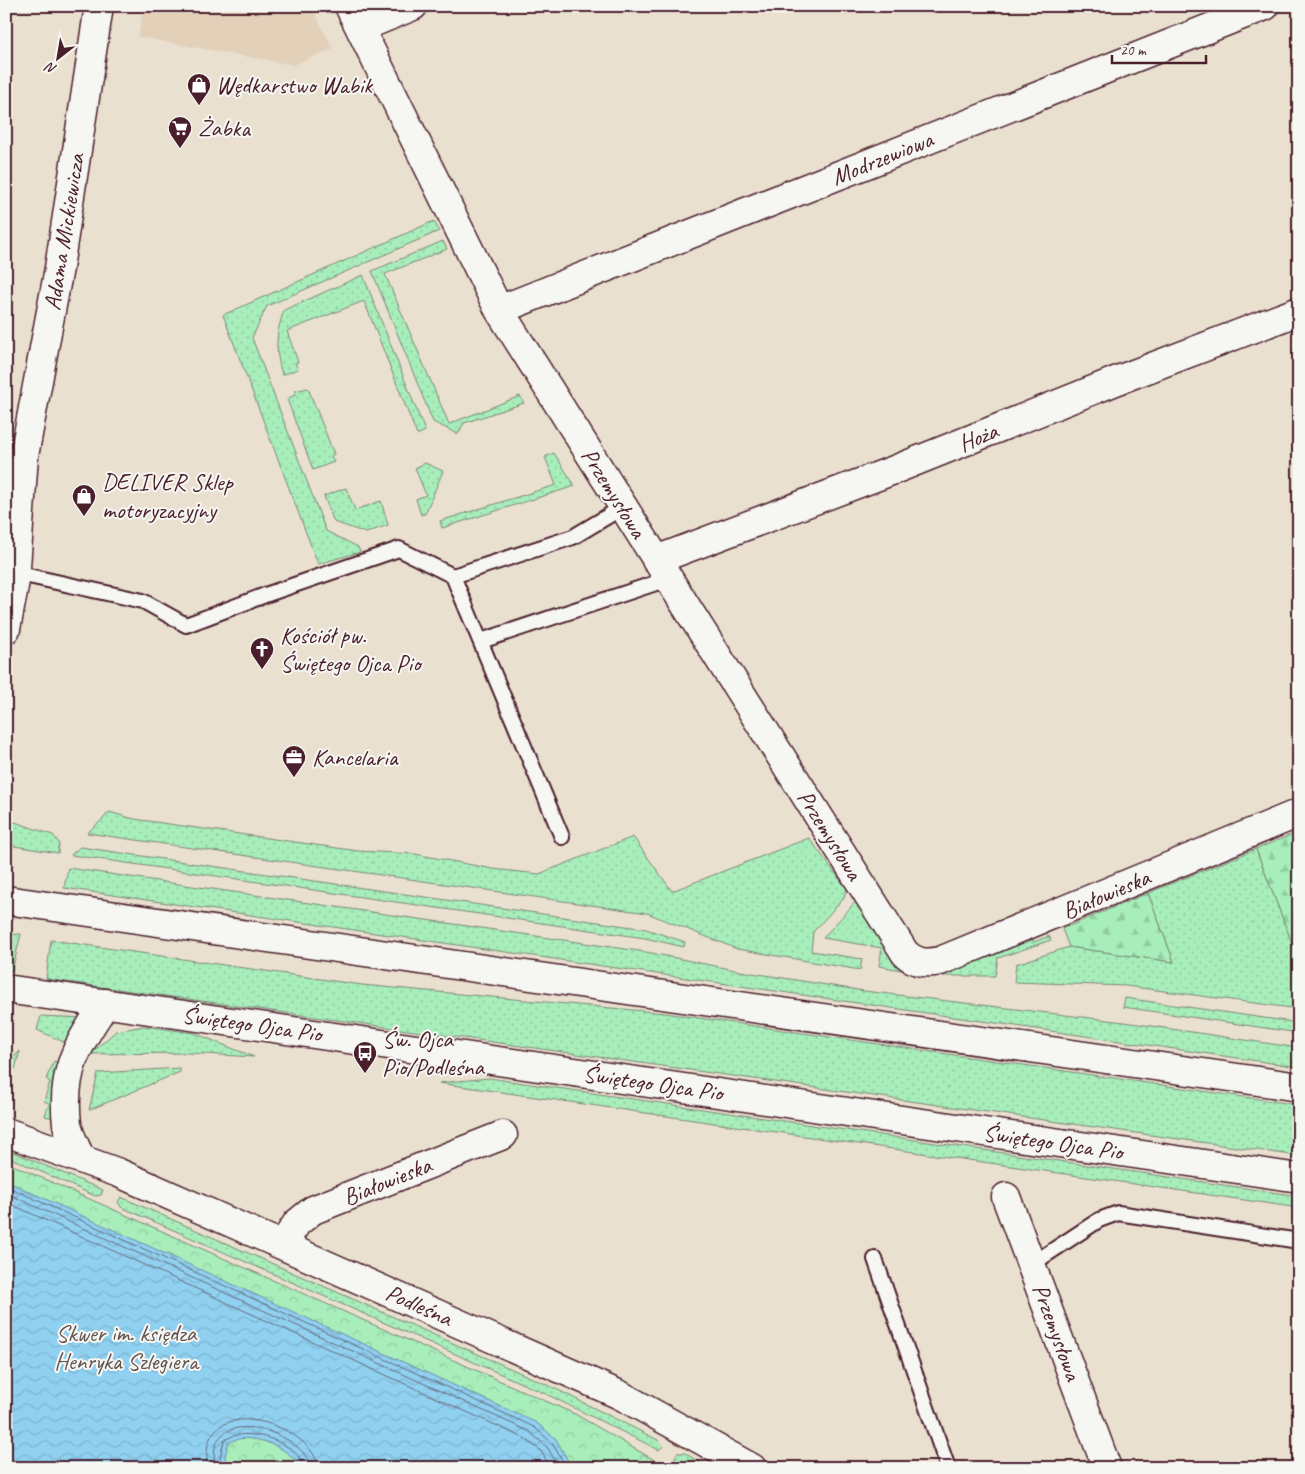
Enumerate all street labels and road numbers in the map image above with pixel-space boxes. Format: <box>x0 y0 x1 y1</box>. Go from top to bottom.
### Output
street label: Modrzewiowa <box>827 124 938 192</box>
street label: Adama Mickiewicza <box>37 150 91 312</box>
street label: Hoża <box>954 415 1004 458</box>
street label: Przemysłowa <box>575 442 654 545</box>
street label: Przemysłowa <box>791 784 870 887</box>
street label: Białowieska <box>1058 862 1156 926</box>
street label: Świętego Ojca Pio <box>180 999 326 1049</box>
street label: Świętego Ojca Pio <box>581 1058 727 1108</box>
street label: Świętego Ojca Pio <box>981 1117 1127 1167</box>
street label: Białowieska <box>338 1149 437 1212</box>
street label: Podleśna <box>381 1277 458 1333</box>
street label: Przemysłowa <box>1026 1280 1089 1386</box>

